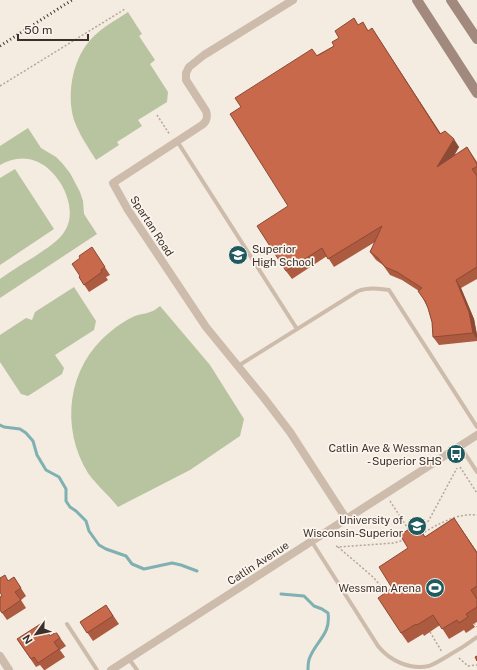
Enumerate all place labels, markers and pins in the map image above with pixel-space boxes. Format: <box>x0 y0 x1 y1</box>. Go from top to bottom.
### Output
place label: Superior High School <box>252 243 314 268</box>
school or university icon: Superior High School <box>227 244 249 266</box>
place label: Catlin Ave & Wessman - Superior SHS <box>328 442 442 467</box>
bus stop icon: Catlin Ave & Wessman - Superior SHS <box>445 443 467 465</box>
place label: University of Wisconsin-Superior <box>303 514 404 539</box>
school or university icon: University of Wisconsin-Superior <box>406 515 428 537</box>
sports icon: Wessman Arena <box>424 577 446 599</box>
place label: Wessman Arena <box>338 582 421 594</box>

